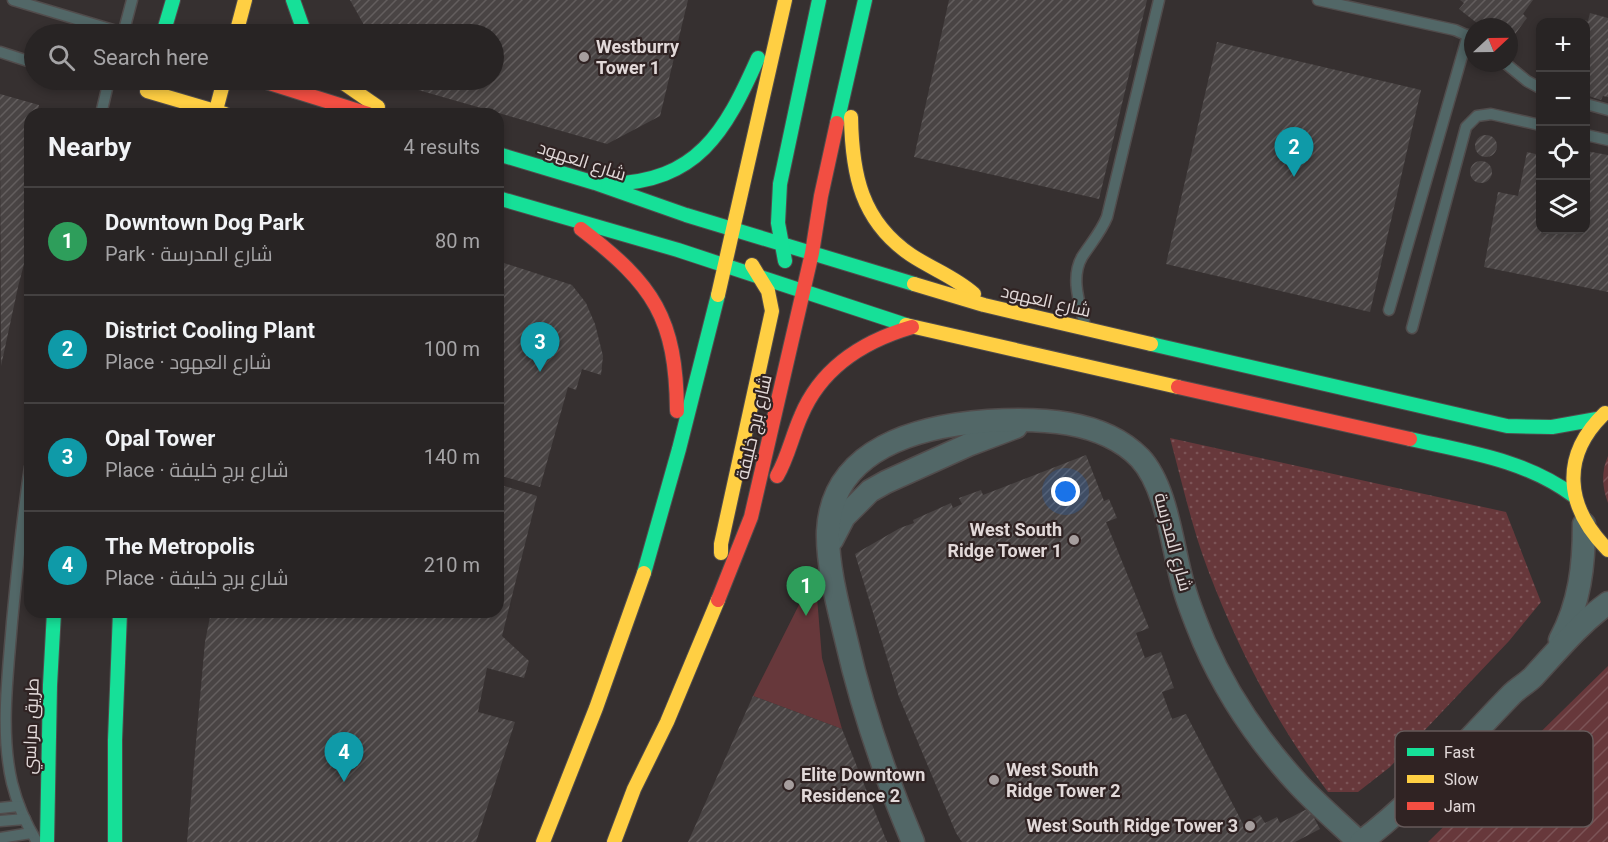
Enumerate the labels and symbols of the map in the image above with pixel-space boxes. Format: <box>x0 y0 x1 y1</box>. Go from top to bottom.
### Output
north arrow <box>1464 18 1518 72</box>
place label: Westburry Tower 1 <box>596 36 680 78</box>
marker: Westburry Tower 1 <box>577 50 591 64</box>
pin: 2 <box>1274 128 1314 177</box>
street label: شارع العهود <box>535 136 629 187</box>
street label: شارع العهود <box>999 280 1093 323</box>
pin: 3 <box>520 322 560 372</box>
street label: شارع برج خليفة <box>731 372 778 482</box>
your location <box>1051 477 1080 506</box>
street label: شارع المدرسة <box>1148 490 1197 594</box>
place label: West South Ridge Tower 1 <box>947 519 1062 561</box>
marker: West South Ridge Tower 1 <box>1067 533 1081 547</box>
pin: 1 <box>786 566 826 616</box>
street label: طريق مراسي <box>18 677 46 775</box>
legend <box>1395 731 1593 827</box>
pin: 4 <box>324 732 364 782</box>
text: Fast <box>1444 743 1475 762</box>
place label: West South Ridge Tower 2 <box>1006 759 1121 801</box>
place label: Elite Downtown Residence 2 <box>801 764 925 806</box>
text: Slow <box>1444 770 1479 789</box>
marker: West South Ridge Tower 2 <box>987 773 1001 787</box>
marker: Elite Downtown Residence 2 <box>782 778 796 792</box>
text: Jam <box>1444 797 1476 816</box>
place label: West South Ridge Tower 3 <box>1026 815 1238 836</box>
marker: West South Ridge Tower 3 <box>1243 819 1257 833</box>

